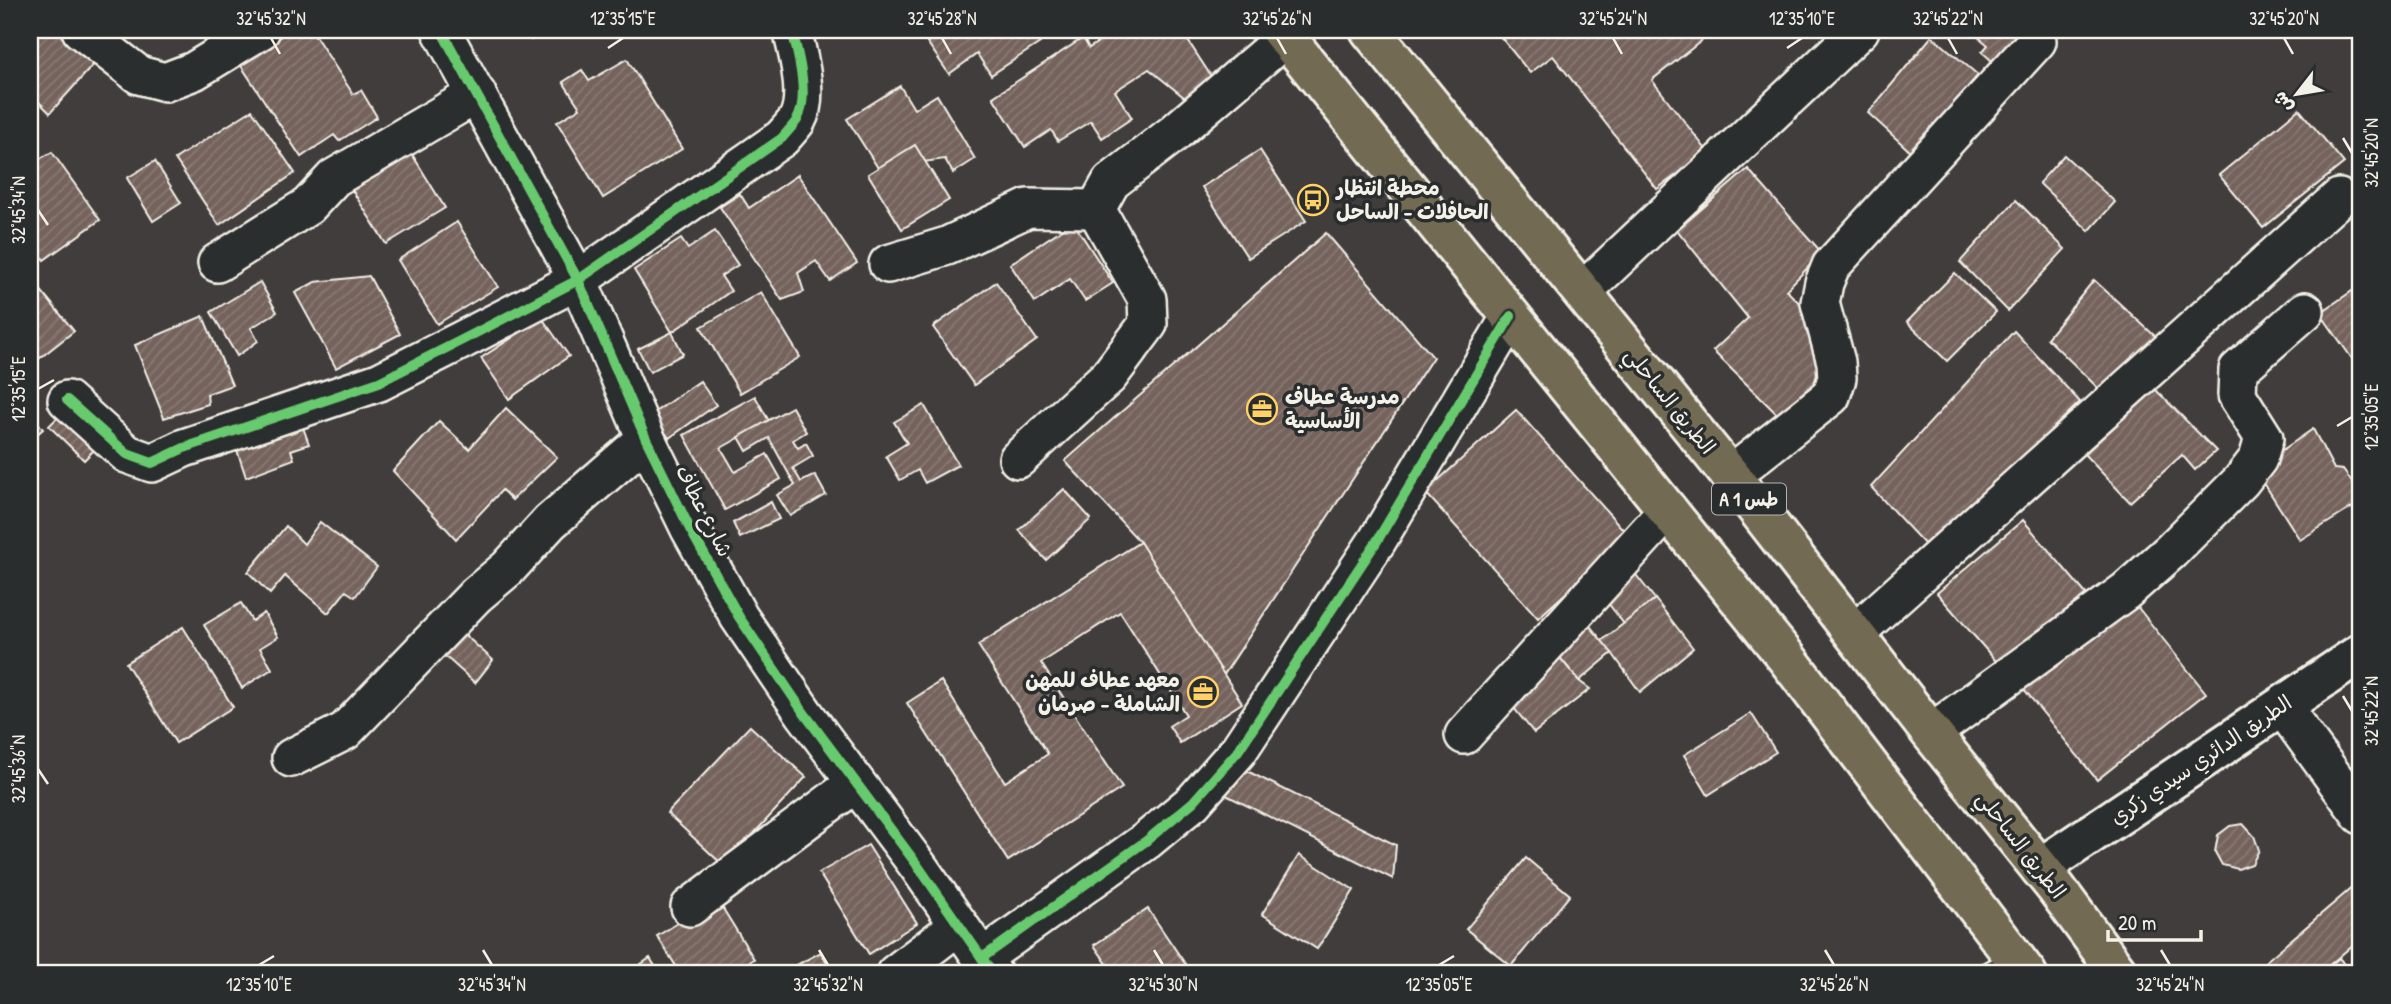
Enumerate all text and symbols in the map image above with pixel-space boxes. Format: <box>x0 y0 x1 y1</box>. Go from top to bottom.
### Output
text: 32°45'32"N <box>236 6 306 31</box>
text: 12°35'15"E <box>590 6 656 31</box>
text: 32°45'28"N <box>907 6 977 31</box>
text: 32°45'26"N <box>1243 6 1311 31</box>
text: 32°45'24"N <box>1579 6 1647 31</box>
text: 12°35'10"E <box>1769 6 1835 31</box>
text: 32°45'22"N <box>1913 6 1983 31</box>
text: 32°45'20"N <box>2249 6 2319 31</box>
north arrow <box>2262 60 2332 130</box>
text: ش <box>2266 87 2299 118</box>
text: 32°45'20"N <box>2359 118 2384 188</box>
place label: محطة انتظار الحافلات - الساحل <box>1335 173 1489 226</box>
text: 32°45'34"N <box>6 176 31 244</box>
bus stop icon: محطة انتظار الحافلات - الساحل <box>1296 183 1330 217</box>
street label: الطريق الساحلي <box>1614 341 1722 463</box>
text: 12°35'15"E <box>6 356 31 422</box>
place label: مدرسة عطاف الأساسية <box>1285 382 1400 435</box>
text: 12°35'05"E <box>2359 384 2384 450</box>
office icon: مدرسة عطاف الأساسية <box>1245 392 1279 426</box>
street label: شارع عطاف <box>668 460 740 562</box>
road number: A 1 طس <box>1712 484 1786 514</box>
place label: معهد عطاف للمهن الشاملة - صرمان <box>1025 665 1180 718</box>
office icon: معهد عطاف للمهن الشاملة - صرمان <box>1186 675 1220 709</box>
text: 32°45'22"N <box>2359 676 2384 746</box>
street label: الطريق الدائري سيدي زكري <box>2104 688 2298 832</box>
text: 32°45'36"N <box>6 735 31 803</box>
street label: الطريق الساحلي <box>1966 785 2073 908</box>
scale bar <box>2108 899 2200 943</box>
text: 20 m <box>2118 908 2156 937</box>
text: 12°35'10"E <box>226 972 292 997</box>
text: 32°45'34"N <box>458 972 526 997</box>
text: 32°45'32"N <box>793 972 863 997</box>
text: 32°45'30"N <box>1128 972 1198 997</box>
text: 12°35'05"E <box>1406 972 1472 997</box>
text: 32°45'26"N <box>1800 972 1868 997</box>
text: 32°45'24"N <box>2136 972 2204 997</box>

